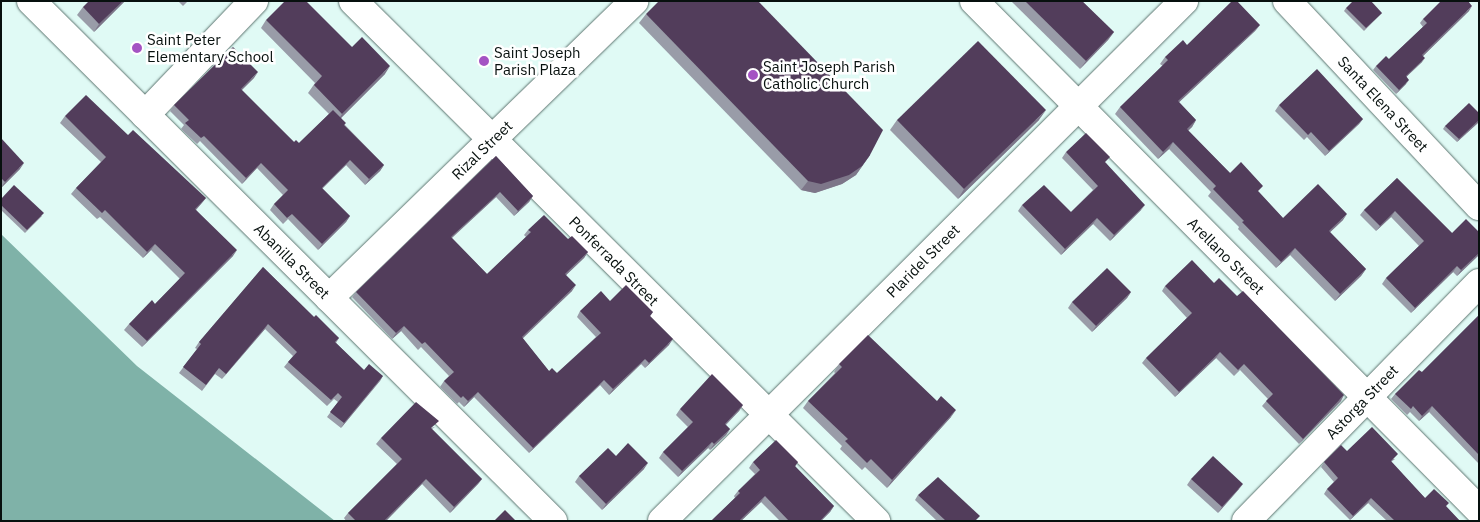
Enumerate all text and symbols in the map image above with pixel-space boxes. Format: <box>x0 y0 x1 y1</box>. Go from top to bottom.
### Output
place label: Saint Peter Elementary School <box>147 30 274 65</box>
marker: Saint Peter Elementary School <box>131 42 143 54</box>
place label: Saint Joseph Parish Plaza <box>494 43 581 78</box>
street label: Santa Elena Street <box>1334 52 1432 156</box>
marker: Saint Joseph Parish Plaza <box>478 55 490 67</box>
place label: Saint Joseph Parish Catholic Church <box>763 57 895 92</box>
marker: Saint Joseph Parish Catholic Church <box>747 69 759 81</box>
street label: Rizal Street <box>448 117 516 183</box>
street label: Ponferrada Street <box>566 213 662 309</box>
street label: Arellano Street <box>1184 214 1268 298</box>
street label: Abanilla Street <box>251 220 333 302</box>
street label: Plaridel Street <box>883 221 963 301</box>
street label: Astorga Street <box>1322 361 1402 443</box>

